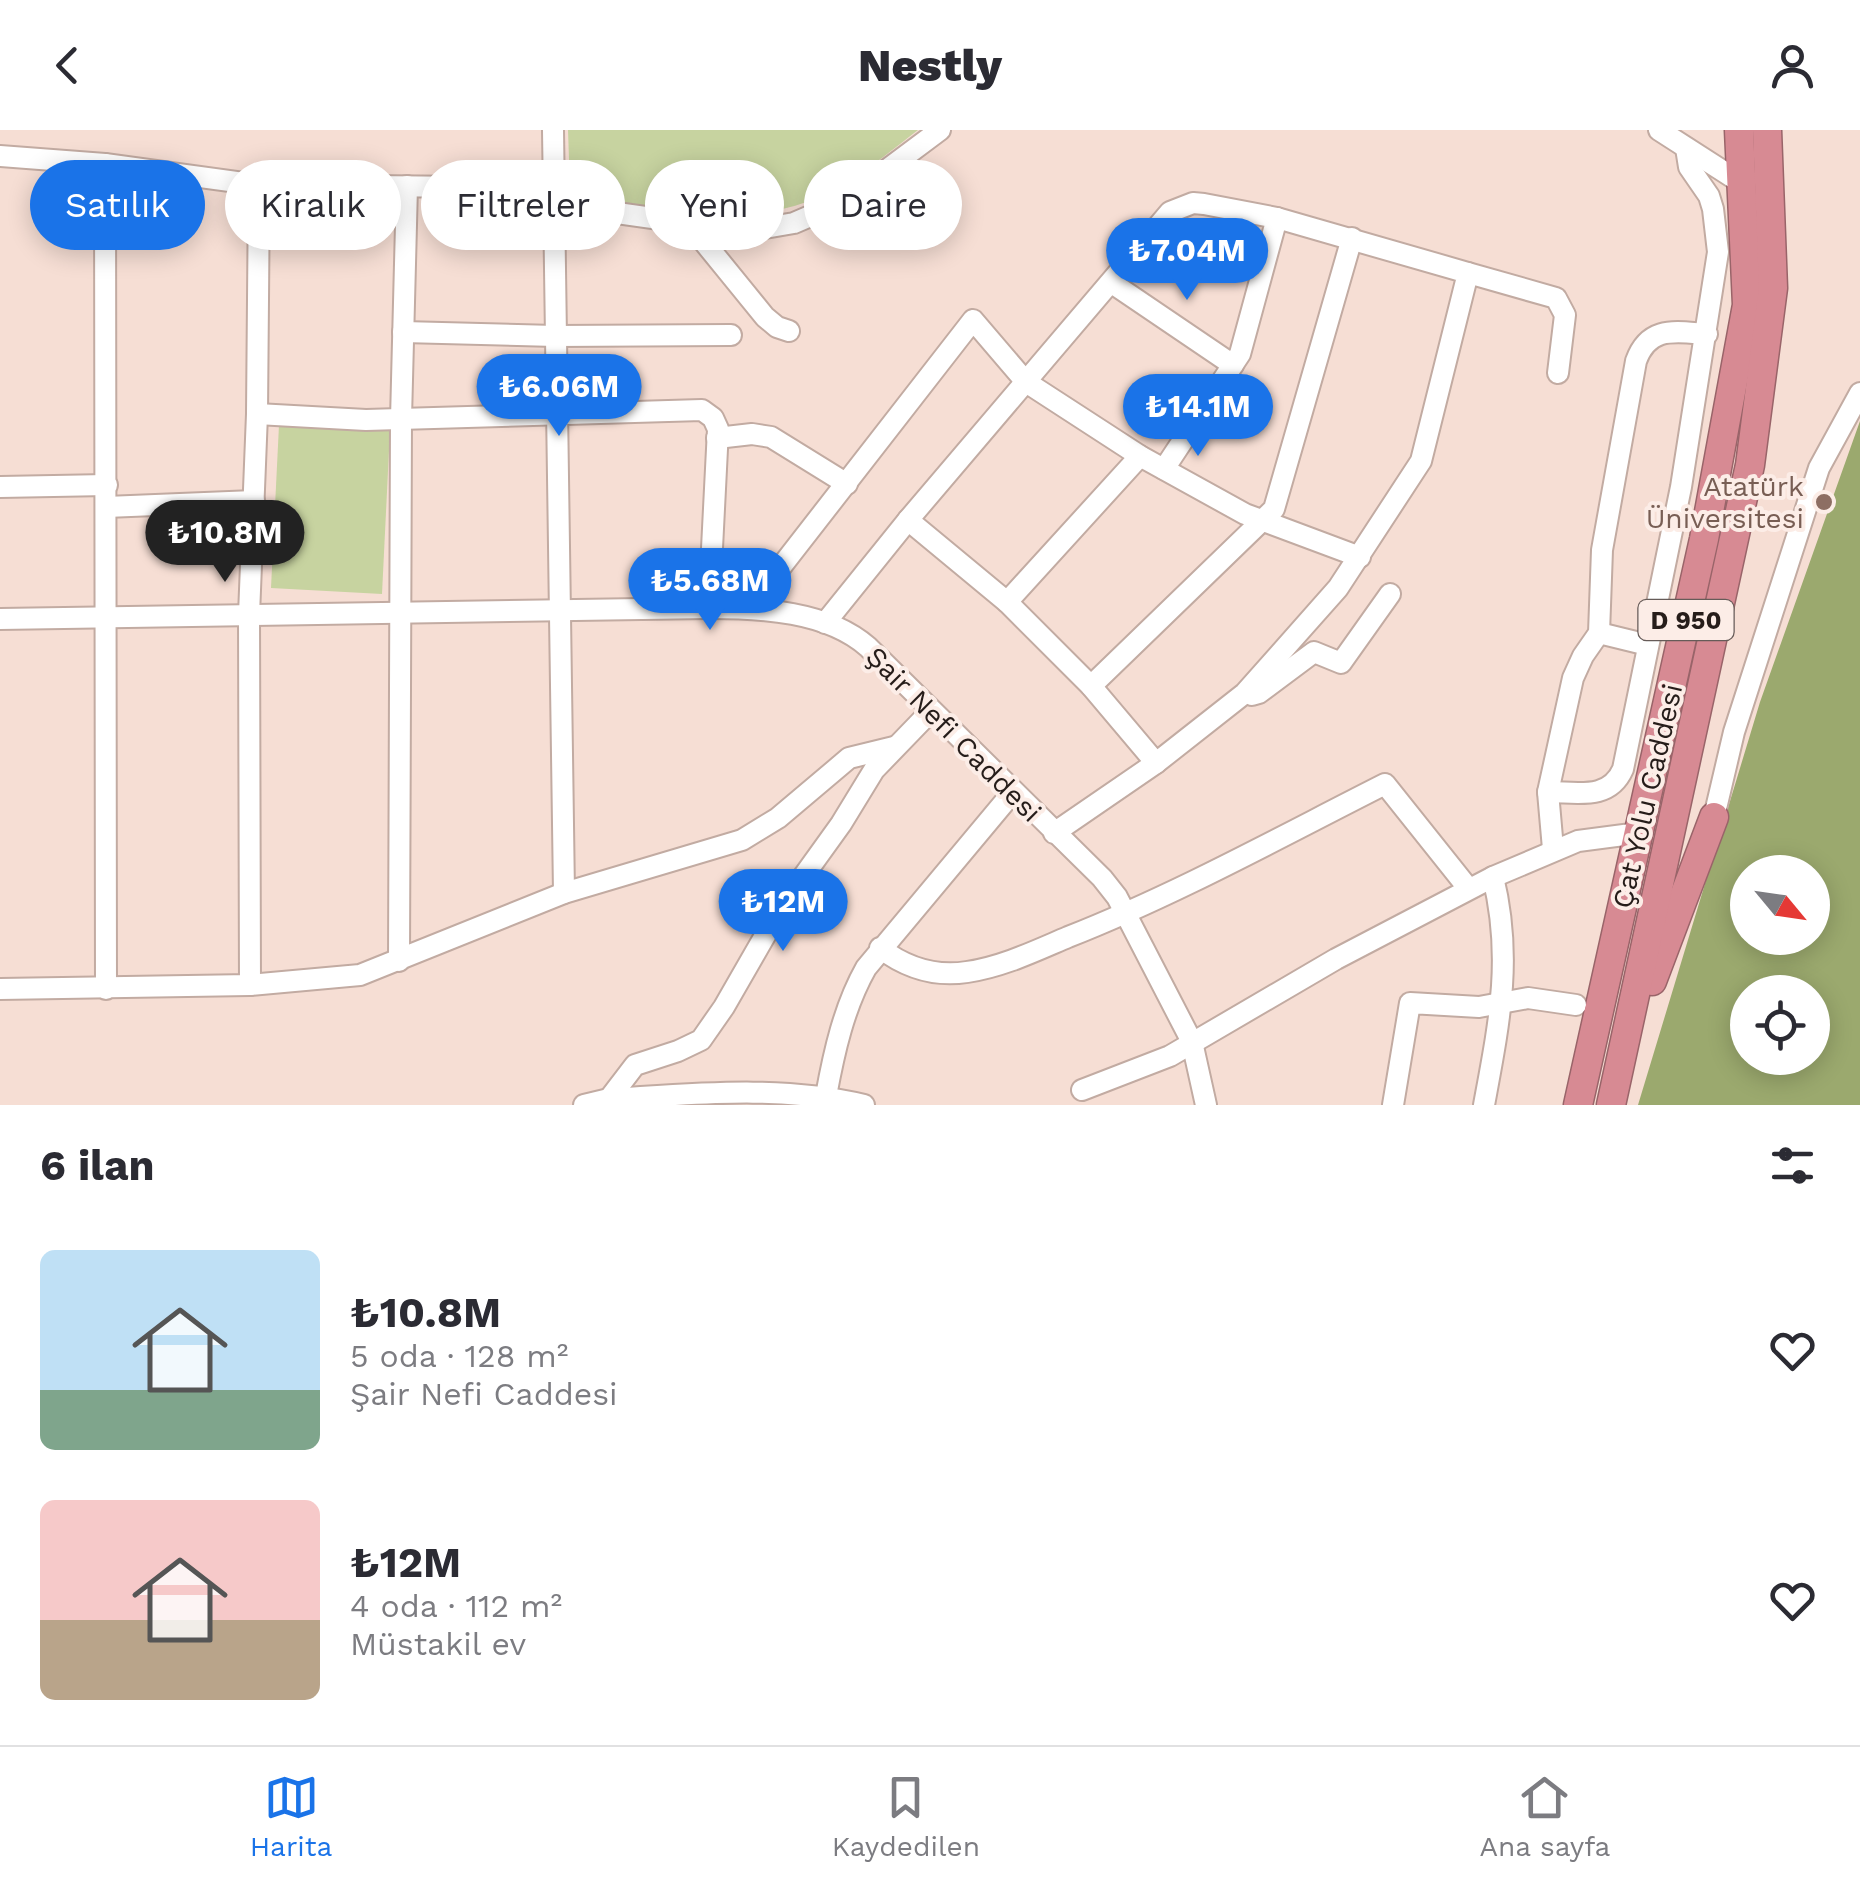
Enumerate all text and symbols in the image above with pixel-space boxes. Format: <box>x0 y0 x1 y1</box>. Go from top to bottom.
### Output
icon: back <box>40 38 95 93</box>
icon: person <box>1765 38 1820 93</box>
text: Nestly <box>858 39 1002 92</box>
chip: Satılık <box>30 160 205 250</box>
chip: Kiralık <box>225 160 401 250</box>
chip: Filtreler <box>421 160 625 250</box>
chip: Yeni <box>645 160 784 250</box>
chip: Daire <box>804 160 962 250</box>
pin: ₺7.04M <box>1106 218 1268 303</box>
text: ₺7.04M <box>1128 231 1246 269</box>
pin: ₺6.06M <box>478 354 640 439</box>
text: ₺6.06M <box>499 367 619 405</box>
pin: ₺14.1M <box>1117 374 1279 459</box>
text: ₺14.1M <box>1145 387 1251 425</box>
place label: Atatürk Üniversitesi <box>1646 470 1804 535</box>
marker: Atatürk Üniversitesi <box>1813 491 1835 513</box>
pin: ₺10.8M <box>144 500 306 585</box>
text: ₺10.8M <box>167 513 283 551</box>
pin: ₺5.68M <box>629 548 791 633</box>
text: ₺5.68M <box>650 561 770 599</box>
road number: D 950 <box>1638 600 1734 640</box>
street label: Şair Nefi Caddesi <box>859 640 1048 829</box>
street label: Çat Yolu Caddesi <box>1606 681 1689 912</box>
north arrow <box>1730 855 1830 955</box>
map controls <box>1730 855 1830 1075</box>
pin: ₺12M <box>724 869 842 954</box>
text: ₺12M <box>741 882 825 920</box>
button: locate <box>1730 975 1830 1075</box>
icon: filters <box>1765 1138 1820 1193</box>
text: 6 ilan <box>40 1141 155 1190</box>
text: ₺10.8M <box>350 1288 501 1337</box>
icon: home <box>120 1290 240 1410</box>
icon: heart <box>1765 1323 1820 1378</box>
text: 5 oda · 128 m² <box>350 1337 569 1375</box>
text: Şair Nefi Caddesi <box>350 1375 618 1413</box>
text: ₺12M <box>350 1538 461 1587</box>
icon: home <box>120 1540 240 1660</box>
icon: heart <box>1765 1573 1820 1628</box>
text: 4 oda · 112 m² <box>350 1587 562 1625</box>
text: Müstakil ev <box>350 1625 526 1663</box>
tab: Harita <box>250 1770 332 1863</box>
tab: Kaydedilen <box>832 1770 980 1863</box>
tab: Ana sayfa <box>1479 1770 1610 1863</box>

